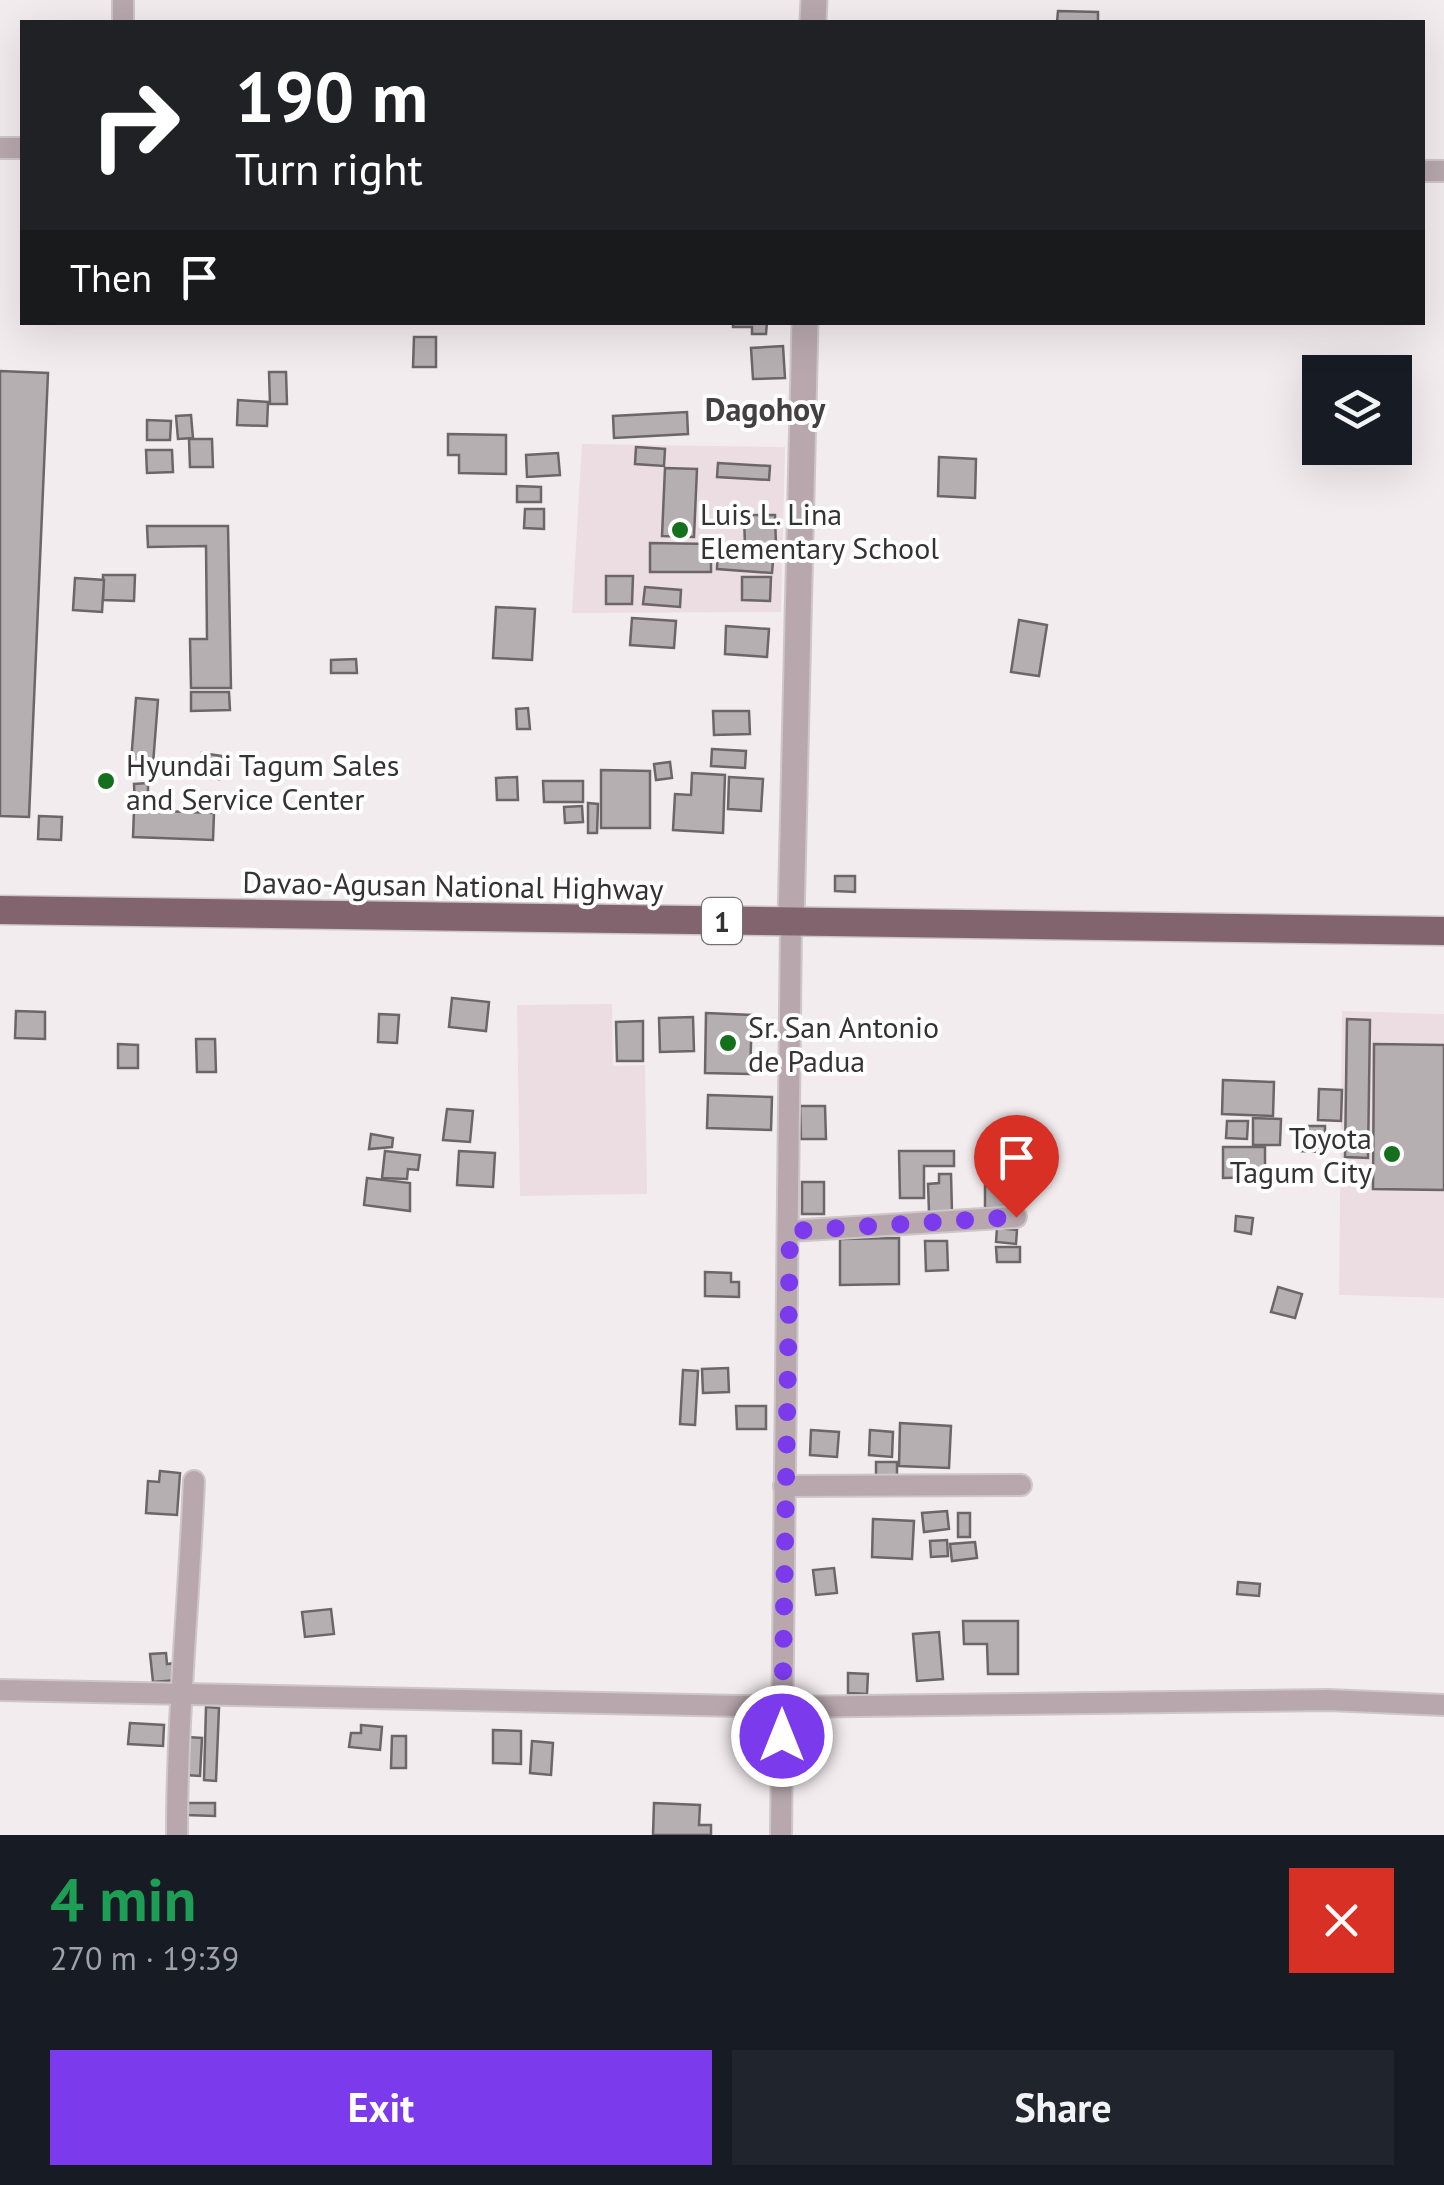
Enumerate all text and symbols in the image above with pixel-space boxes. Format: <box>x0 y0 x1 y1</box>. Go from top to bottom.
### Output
text: 190 m <box>235 51 428 141</box>
icon: right <box>70 60 200 190</box>
text: Turn right <box>235 139 423 197</box>
icon: arrive <box>172 250 227 305</box>
text: Then <box>70 253 152 302</box>
map controls <box>1302 355 1412 465</box>
button: layers <box>1302 355 1412 465</box>
district label: Dagohoy <box>705 388 826 430</box>
place label: Luis L. Lina Elementary School <box>700 494 939 567</box>
marker: Luis L. Lina Elementary School <box>669 519 691 541</box>
place label: Hyundai Tagum Sales and Service Center <box>126 745 399 818</box>
marker: Hyundai Tagum Sales and Service Center <box>95 770 117 792</box>
street label: Davao-Agusan National Highway <box>242 862 664 908</box>
road number: 1 <box>702 898 742 944</box>
place label: Sr. San Antonio de Padua <box>748 1007 939 1080</box>
marker: Sr. San Antonio de Padua <box>717 1032 739 1054</box>
pin <box>974 1115 1059 1218</box>
place label: Toyota Tagum City <box>1230 1118 1372 1191</box>
icon: arrive <box>989 1130 1044 1185</box>
marker: Toyota Tagum City <box>1381 1143 1403 1165</box>
position arrow <box>730 1684 834 1788</box>
text: 4 min <box>50 1860 196 1938</box>
button: close <box>1289 1868 1394 1973</box>
text: 270 m · 19:39 <box>50 1937 239 1979</box>
button: Exit <box>50 2050 712 2165</box>
button: Share <box>732 2050 1394 2165</box>

